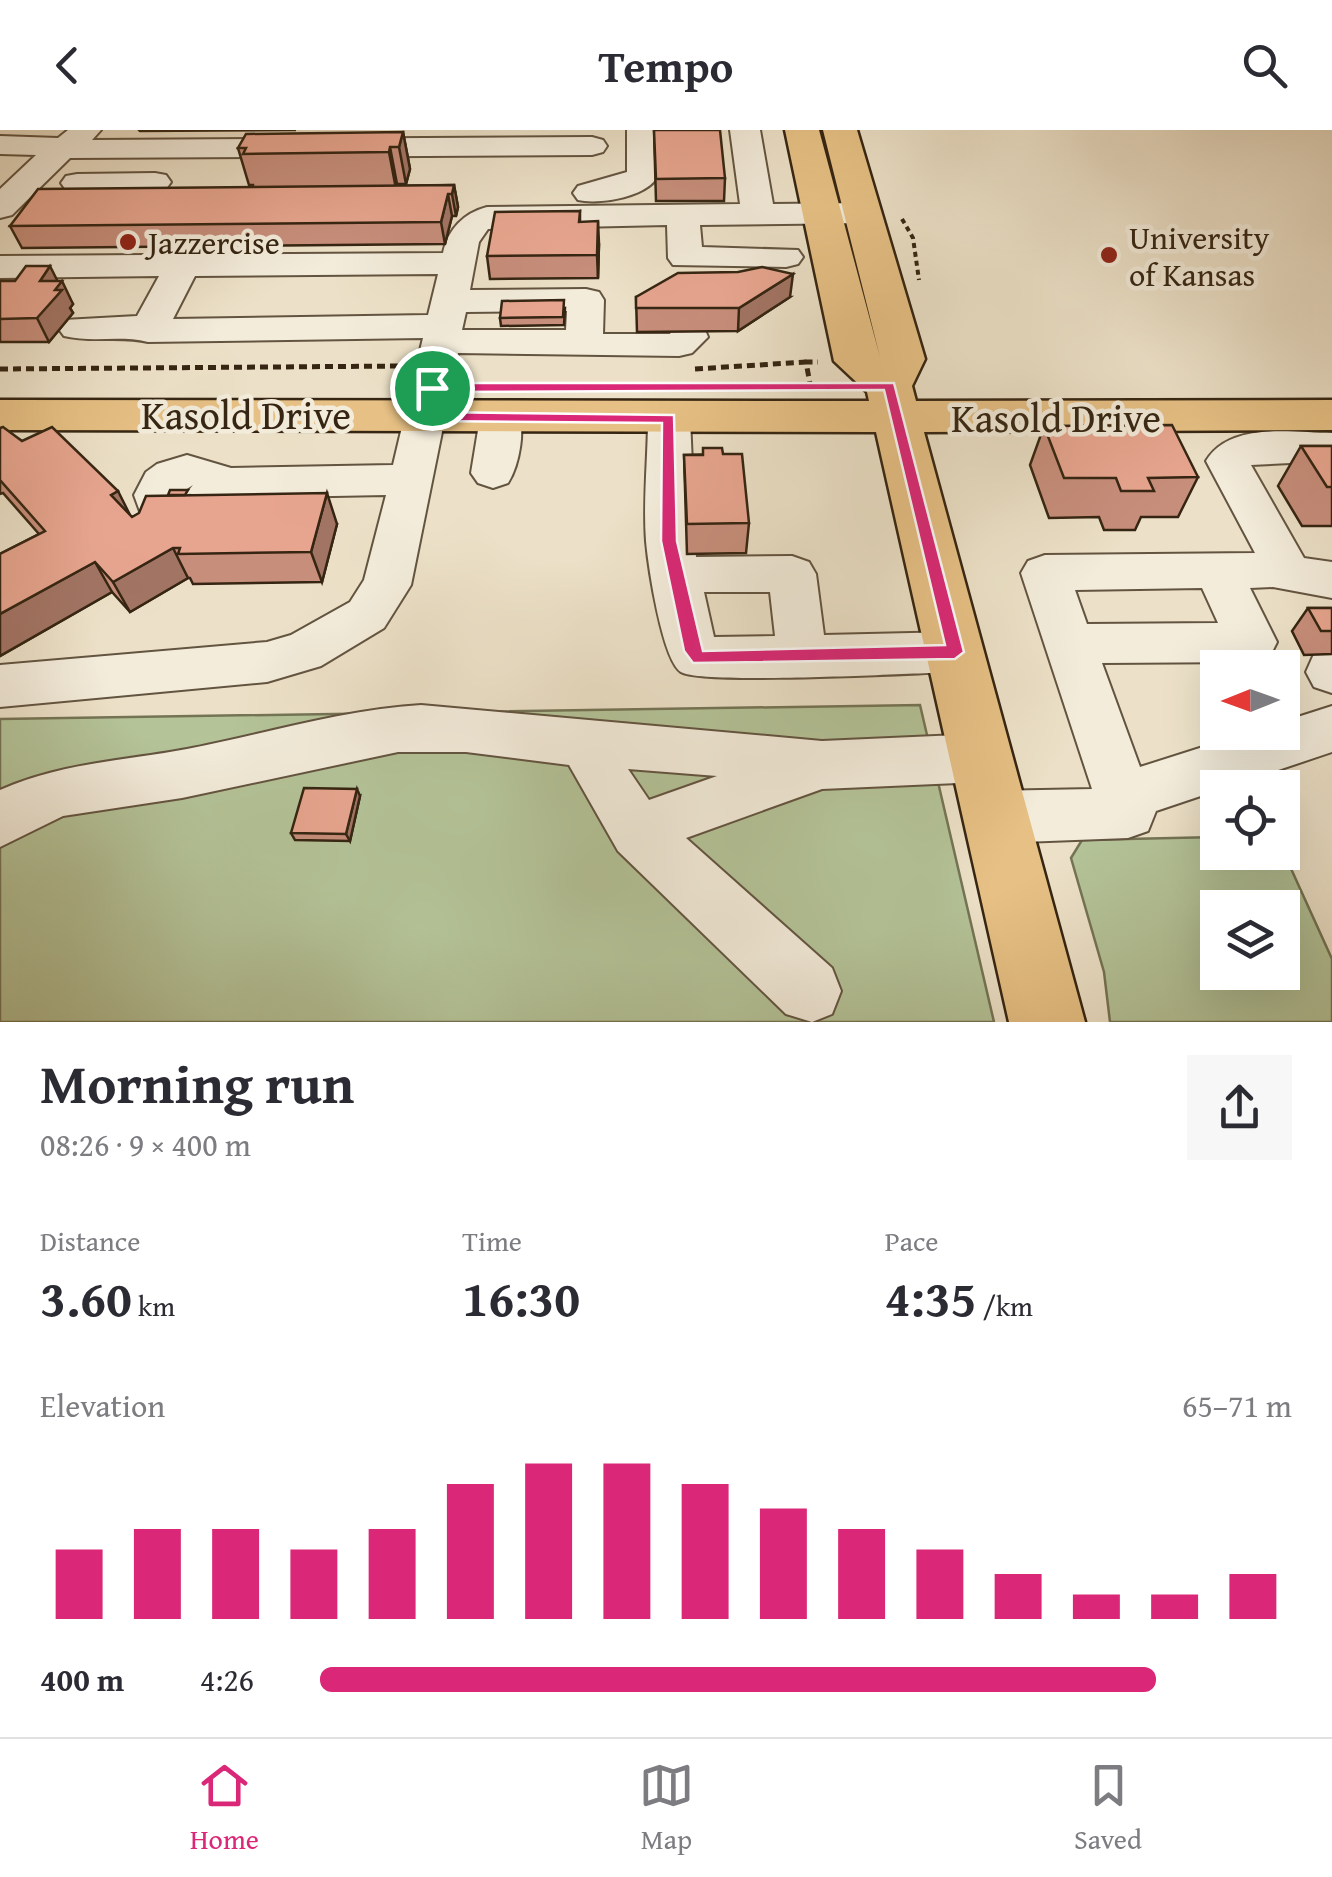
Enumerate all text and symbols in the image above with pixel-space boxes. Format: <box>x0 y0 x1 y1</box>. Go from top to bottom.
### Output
text: Tempo <box>599 33 734 98</box>
icon: back <box>40 38 95 93</box>
icon: search <box>1237 38 1292 93</box>
place label: University of Kansas <box>1129 214 1269 298</box>
place label: Jazzercise <box>144 219 280 266</box>
marker: Jazzercise <box>117 231 139 253</box>
marker: University of Kansas <box>1098 244 1120 266</box>
pin <box>390 346 475 431</box>
icon: arrive <box>405 361 460 416</box>
street label: Kasold Drive <box>141 385 351 444</box>
street label: Kasold Drive <box>951 388 1161 447</box>
north arrow <box>1200 650 1300 750</box>
map controls <box>1200 650 1300 990</box>
button: locate <box>1200 770 1300 870</box>
button: layers <box>1200 890 1300 990</box>
text: Morning run <box>40 1043 354 1123</box>
button: share <box>1187 1055 1292 1160</box>
text: 08:26 · 9 × 400 m <box>40 1121 251 1168</box>
text: Distance <box>40 1220 140 1261</box>
text: Time <box>462 1220 522 1261</box>
text: Pace <box>885 1220 939 1261</box>
text: 3.60 <box>40 1261 132 1334</box>
text: 16:30 <box>462 1261 580 1334</box>
text: 4:35 <box>885 1261 977 1334</box>
text: km <box>132 1285 175 1326</box>
text: /km <box>977 1285 1033 1326</box>
text: Elevation <box>40 1382 165 1429</box>
text: 65–71 m <box>1182 1382 1292 1429</box>
text: 400 m <box>40 1656 124 1703</box>
text: 4:26 <box>200 1656 254 1703</box>
tab: Home <box>190 1758 259 1859</box>
tab: Map <box>639 1758 694 1859</box>
tab: Saved <box>1074 1758 1142 1859</box>

